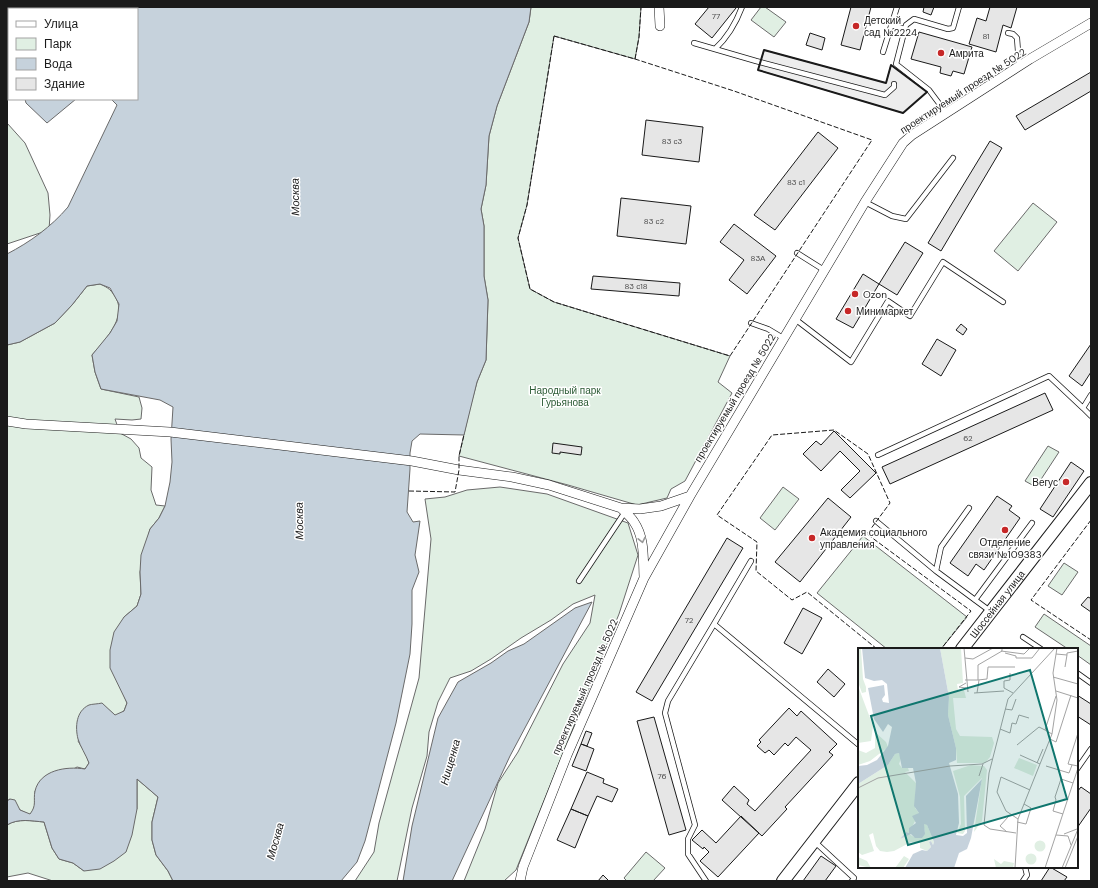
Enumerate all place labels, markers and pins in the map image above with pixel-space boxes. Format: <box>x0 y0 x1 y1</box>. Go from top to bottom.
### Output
place label: Детский сад №2224 <box>864 14 917 39</box>
marker: Детский сад №2224 <box>851 21 861 31</box>
place label: Амрита <box>949 47 984 60</box>
marker: Амрита <box>936 48 946 58</box>
place label: Ozon <box>863 288 887 301</box>
marker: Ozon <box>850 289 860 299</box>
place label: Минимаркет <box>856 305 914 318</box>
marker: Минимаркет <box>843 306 853 316</box>
place label: Вегус <box>1032 476 1058 489</box>
marker: Вегус <box>1061 477 1071 487</box>
marker: Отделение связи №109383 <box>1000 525 1010 535</box>
place label: Академия социального управления <box>820 526 928 551</box>
marker: Академия социального управления <box>807 533 817 543</box>
place label: Отделение связи №109383 <box>968 536 1042 561</box>

